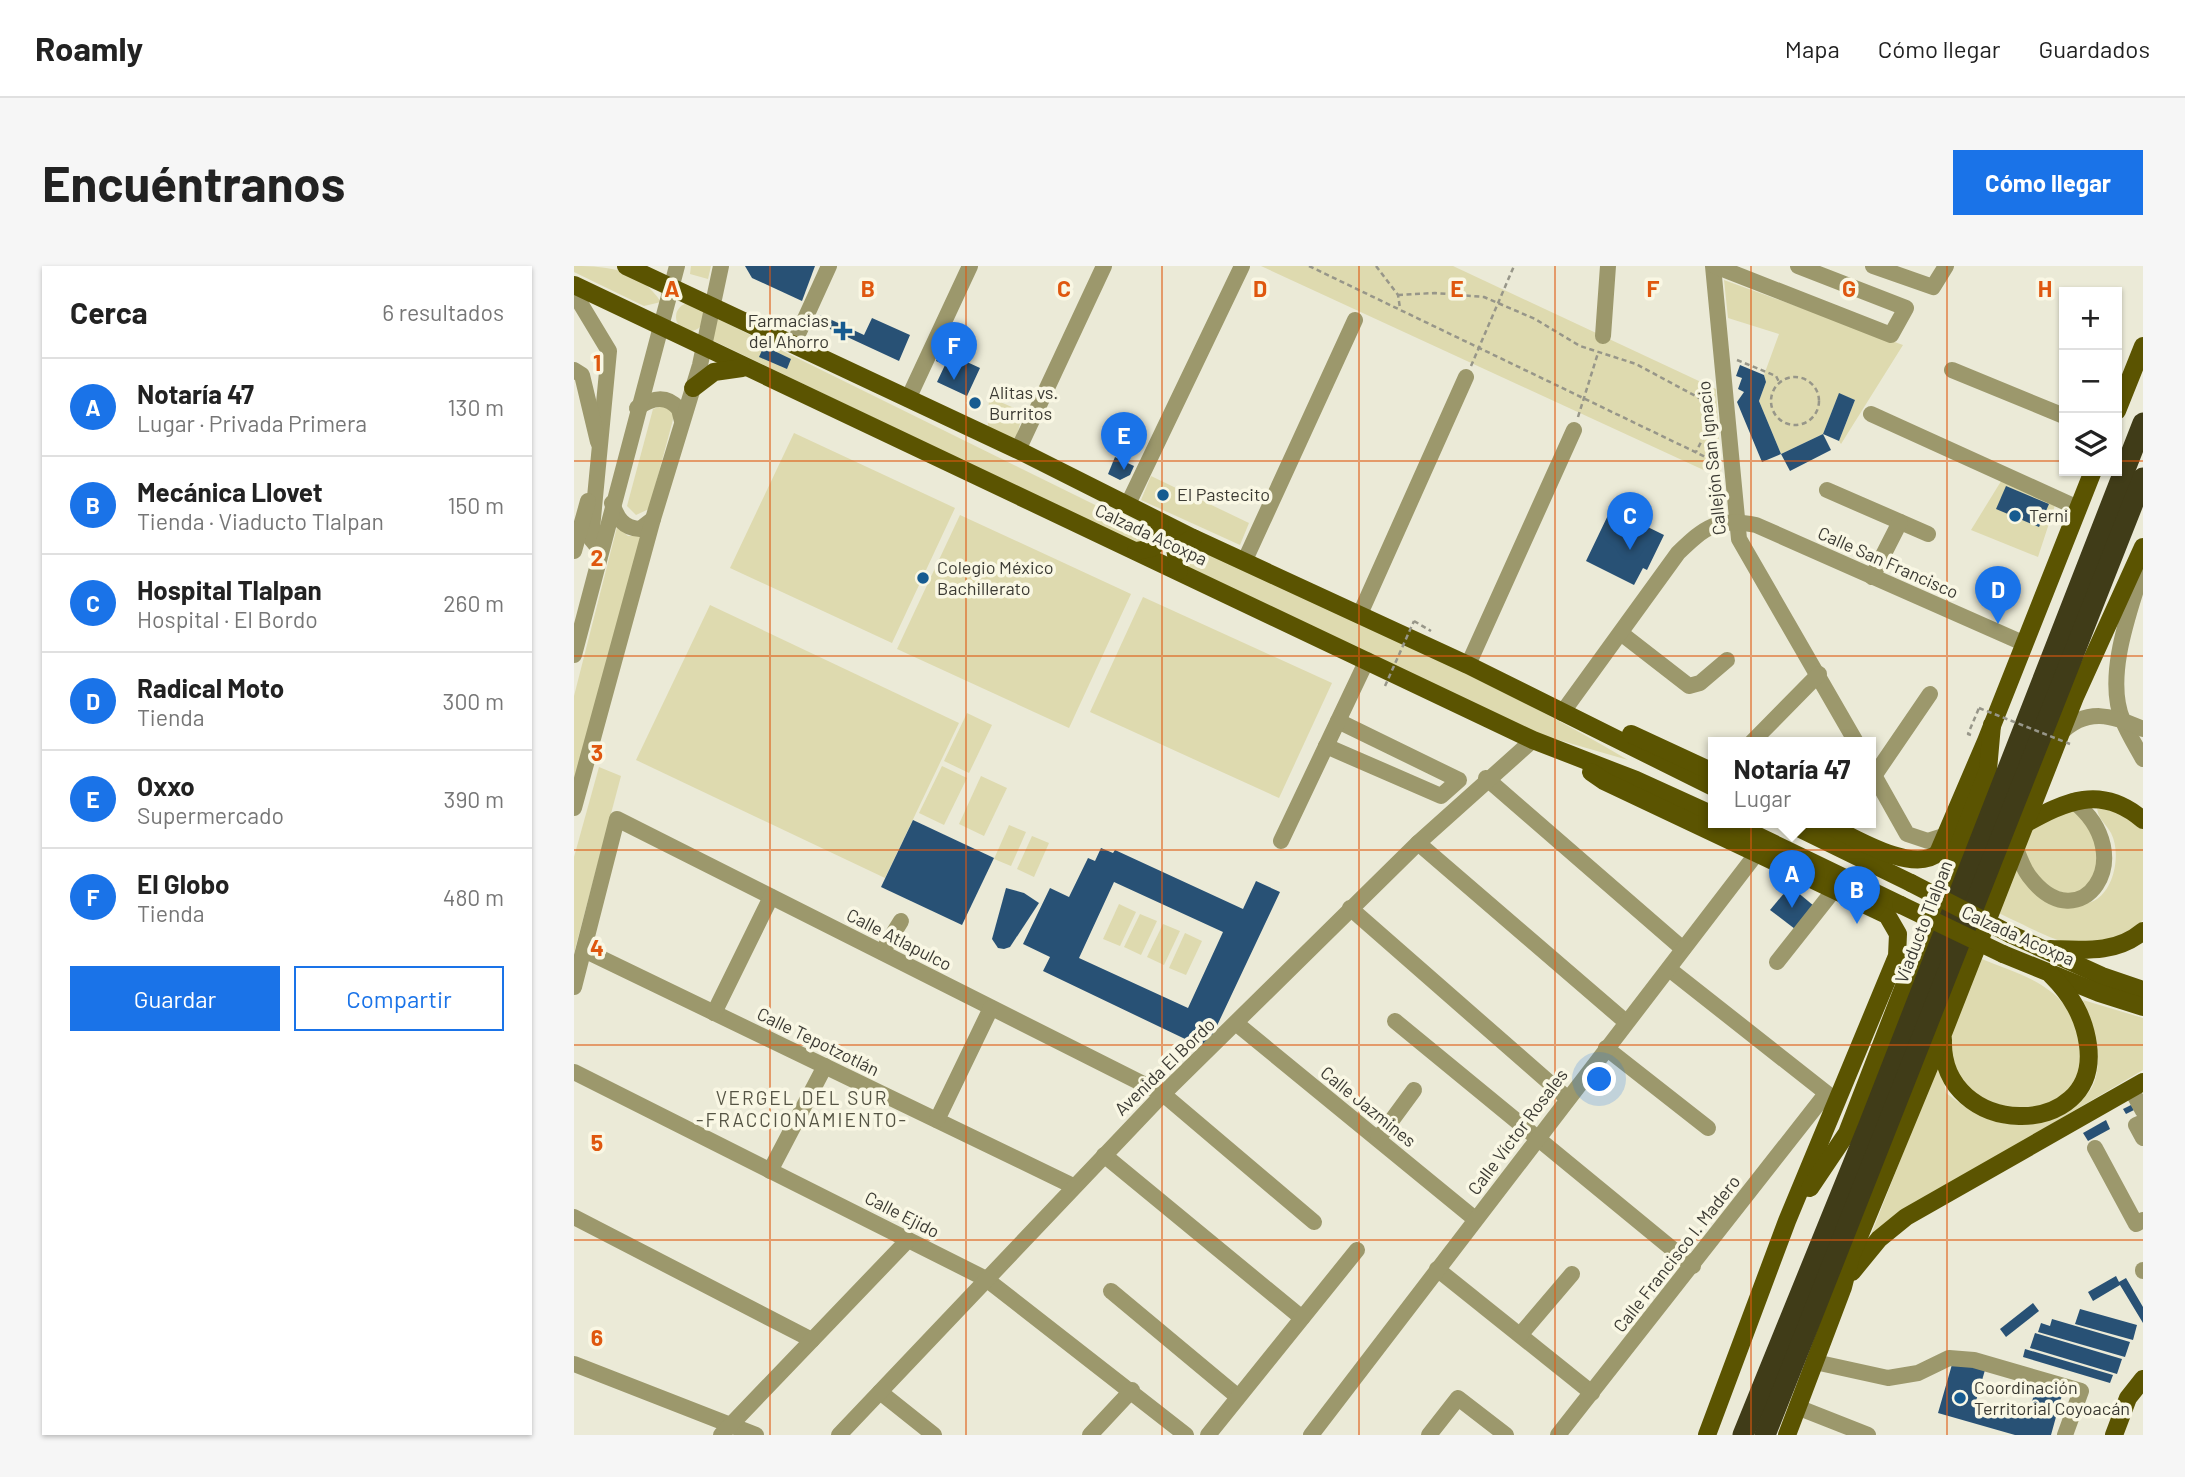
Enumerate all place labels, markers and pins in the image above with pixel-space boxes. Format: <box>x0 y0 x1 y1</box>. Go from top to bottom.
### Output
place label: Farmacias del Ahorro <box>748 309 829 352</box>
pin: F <box>931 322 977 380</box>
marker: Farmacias del Ahorro <box>835 323 851 339</box>
place label: Alitas vs. Burritos <box>989 381 1058 424</box>
marker: Alitas vs. Burritos <box>967 395 983 411</box>
pin: E <box>1101 412 1147 470</box>
place label: El Pastecito <box>1177 483 1270 505</box>
marker: El Pastecito <box>1155 487 1171 503</box>
pin: C <box>1607 492 1653 550</box>
place label: Terni <box>2029 504 2068 526</box>
marker: Terni <box>2007 508 2023 524</box>
place label: Colegio México Bachillerato <box>937 556 1054 599</box>
pin: D <box>1975 566 2021 624</box>
marker: Colegio México Bachillerato <box>915 570 931 586</box>
pin: A <box>1769 850 1815 908</box>
pin: B <box>1834 866 1880 924</box>
place label: Coordinación Territorial Coyoacán <box>1974 1376 2130 1419</box>
marker: Coordinación Territorial Coyoacán <box>1952 1390 1968 1406</box>

